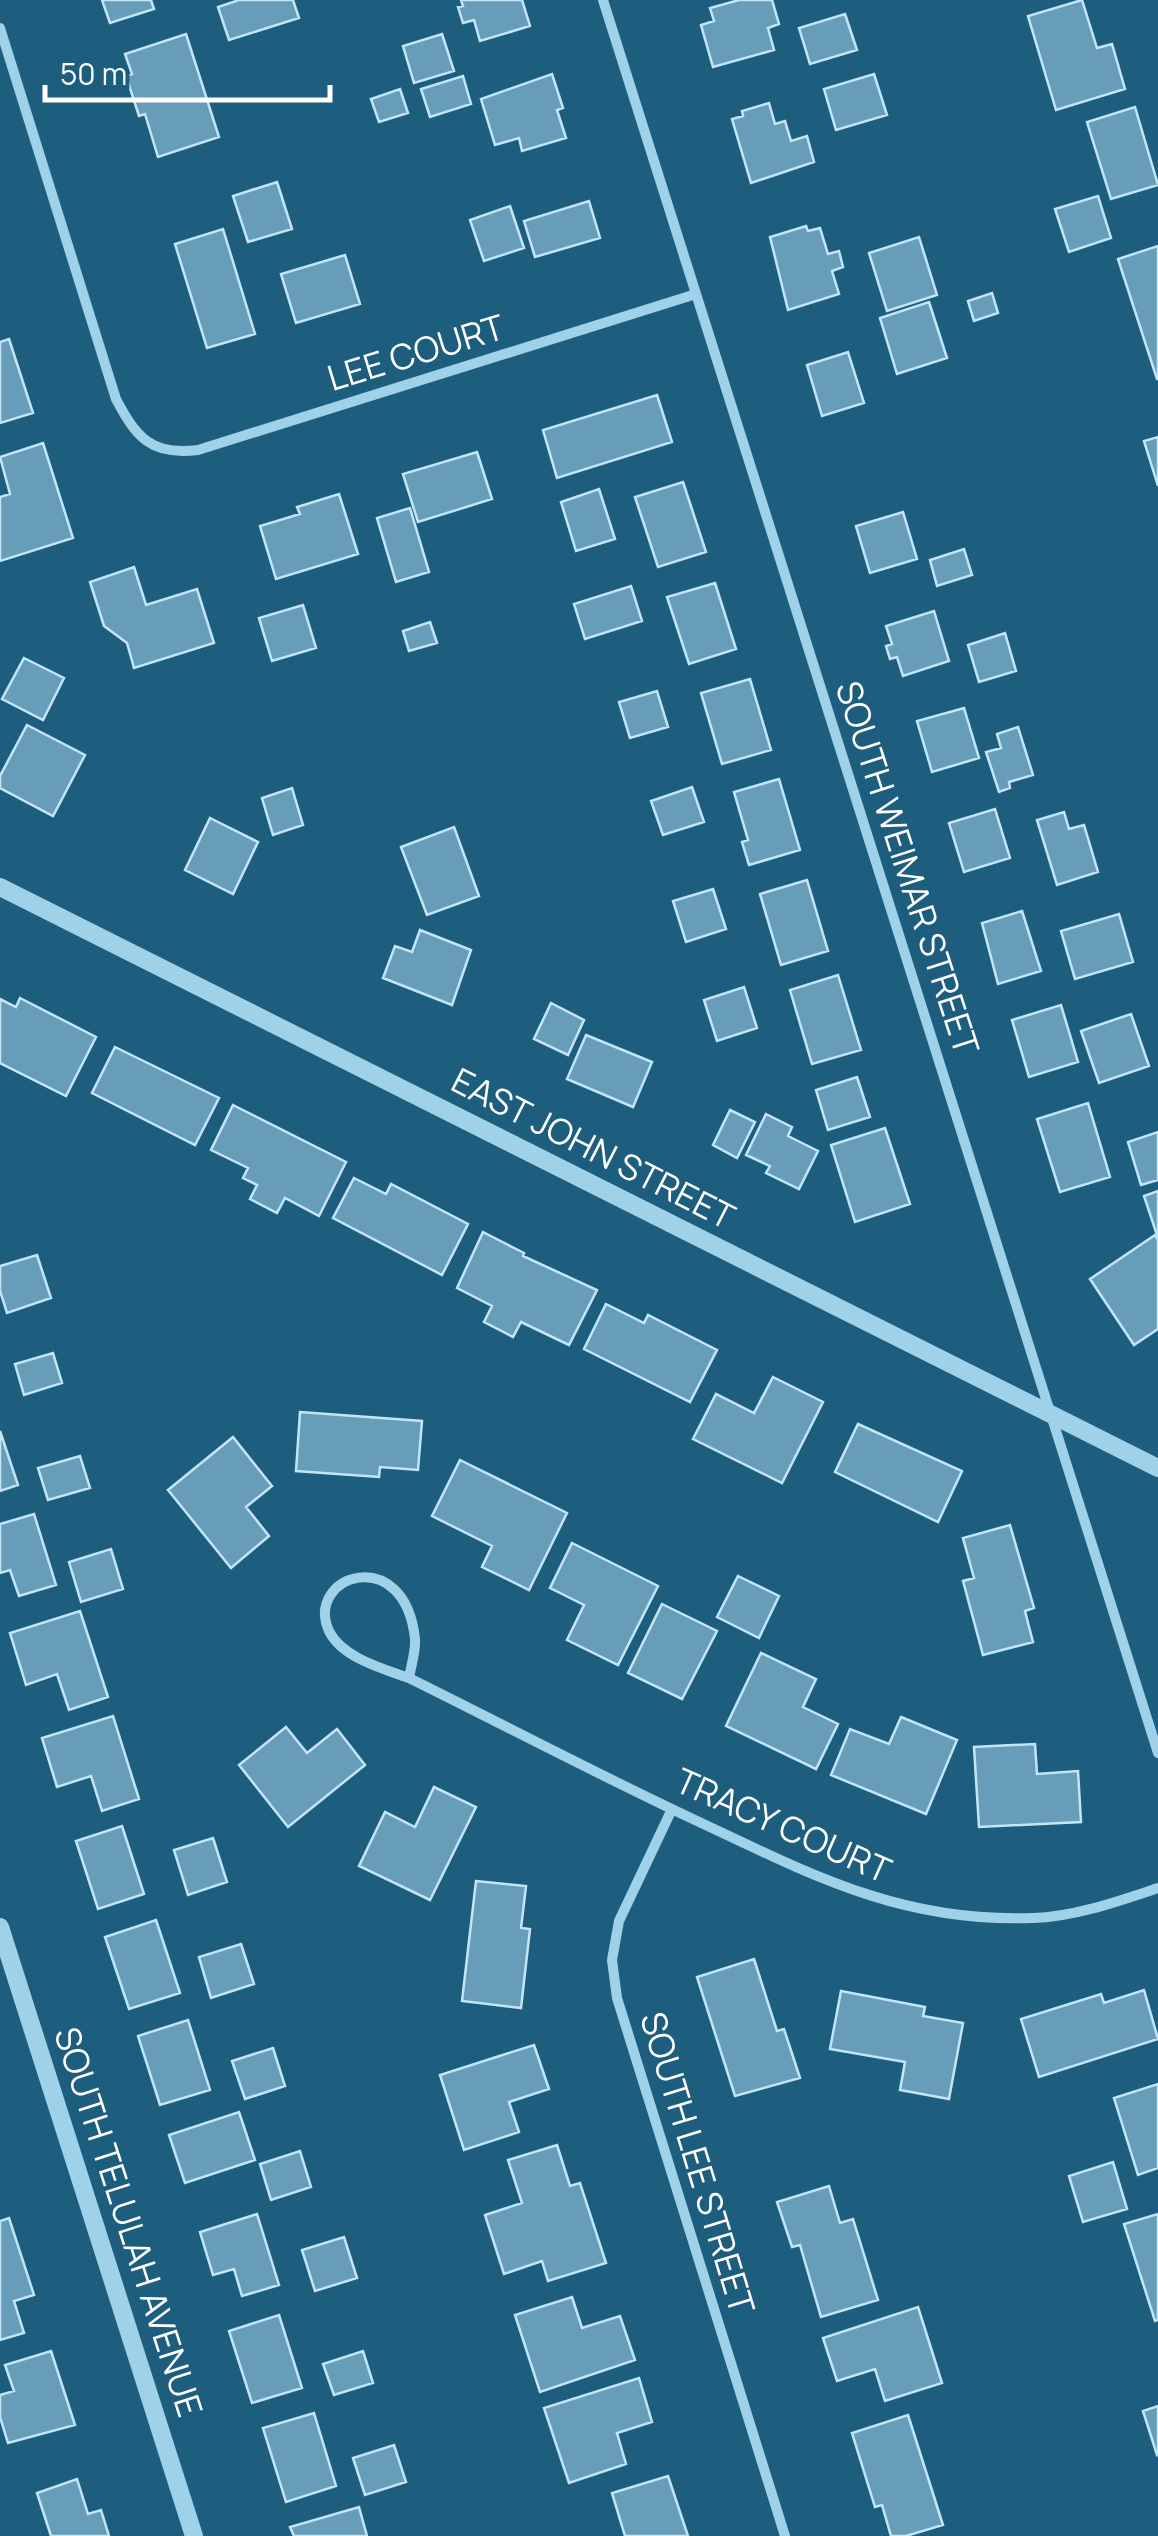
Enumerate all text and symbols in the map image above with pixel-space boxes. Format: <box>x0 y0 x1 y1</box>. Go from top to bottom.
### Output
scale bar <box>45 40 330 102</box>
text: 50 m <box>60 53 127 94</box>
street label: LEE COURT <box>321 302 510 402</box>
street label: SOUTH WEIMAR STREET <box>825 675 991 1061</box>
street label: EAST JOHN STREET <box>444 1056 743 1240</box>
street label: TRACY COURT <box>668 1756 899 1894</box>
street label: SOUTH LEE STREET <box>629 2006 767 2320</box>
street label: SOUTH TELULAH AVENUE <box>43 2021 215 2423</box>

